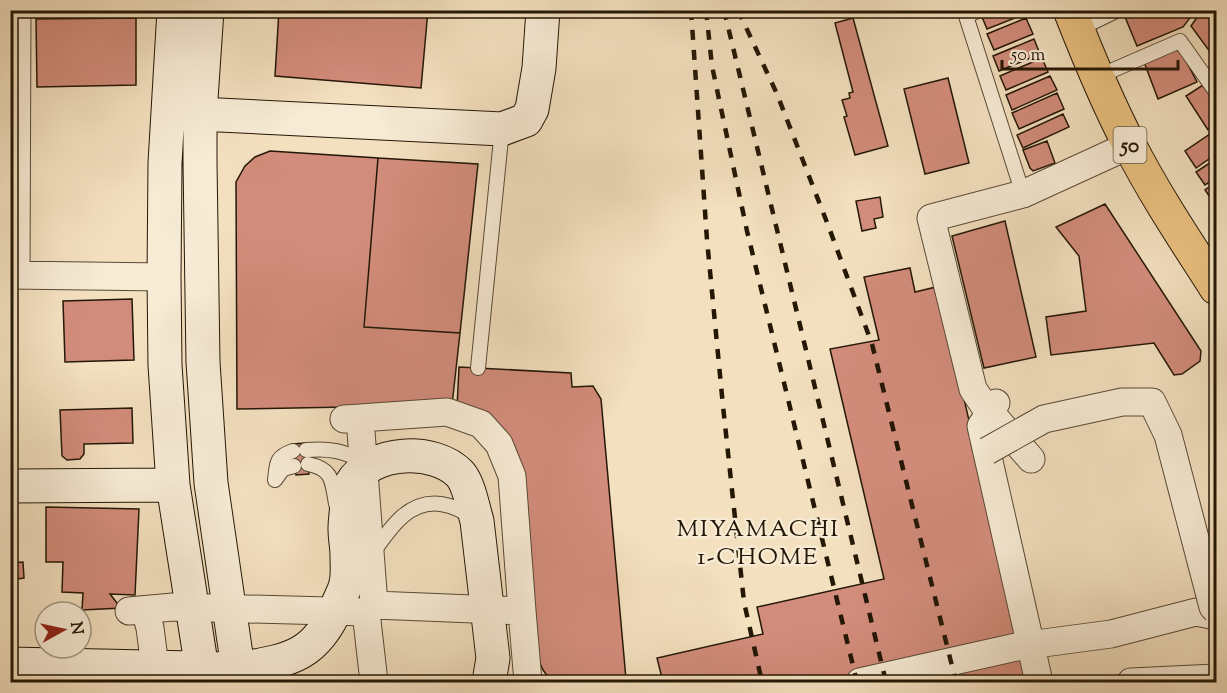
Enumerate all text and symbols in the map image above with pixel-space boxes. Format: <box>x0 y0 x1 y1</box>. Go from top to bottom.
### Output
scale bar <box>1002 33 1178 71</box>
text: 50 m <box>1010 43 1046 69</box>
road number: 50 <box>1114 127 1146 163</box>
district label: MIYAMACHI 1-CHOME <box>676 513 840 575</box>
north arrow <box>33 600 93 660</box>
text: N <box>63 620 88 636</box>

